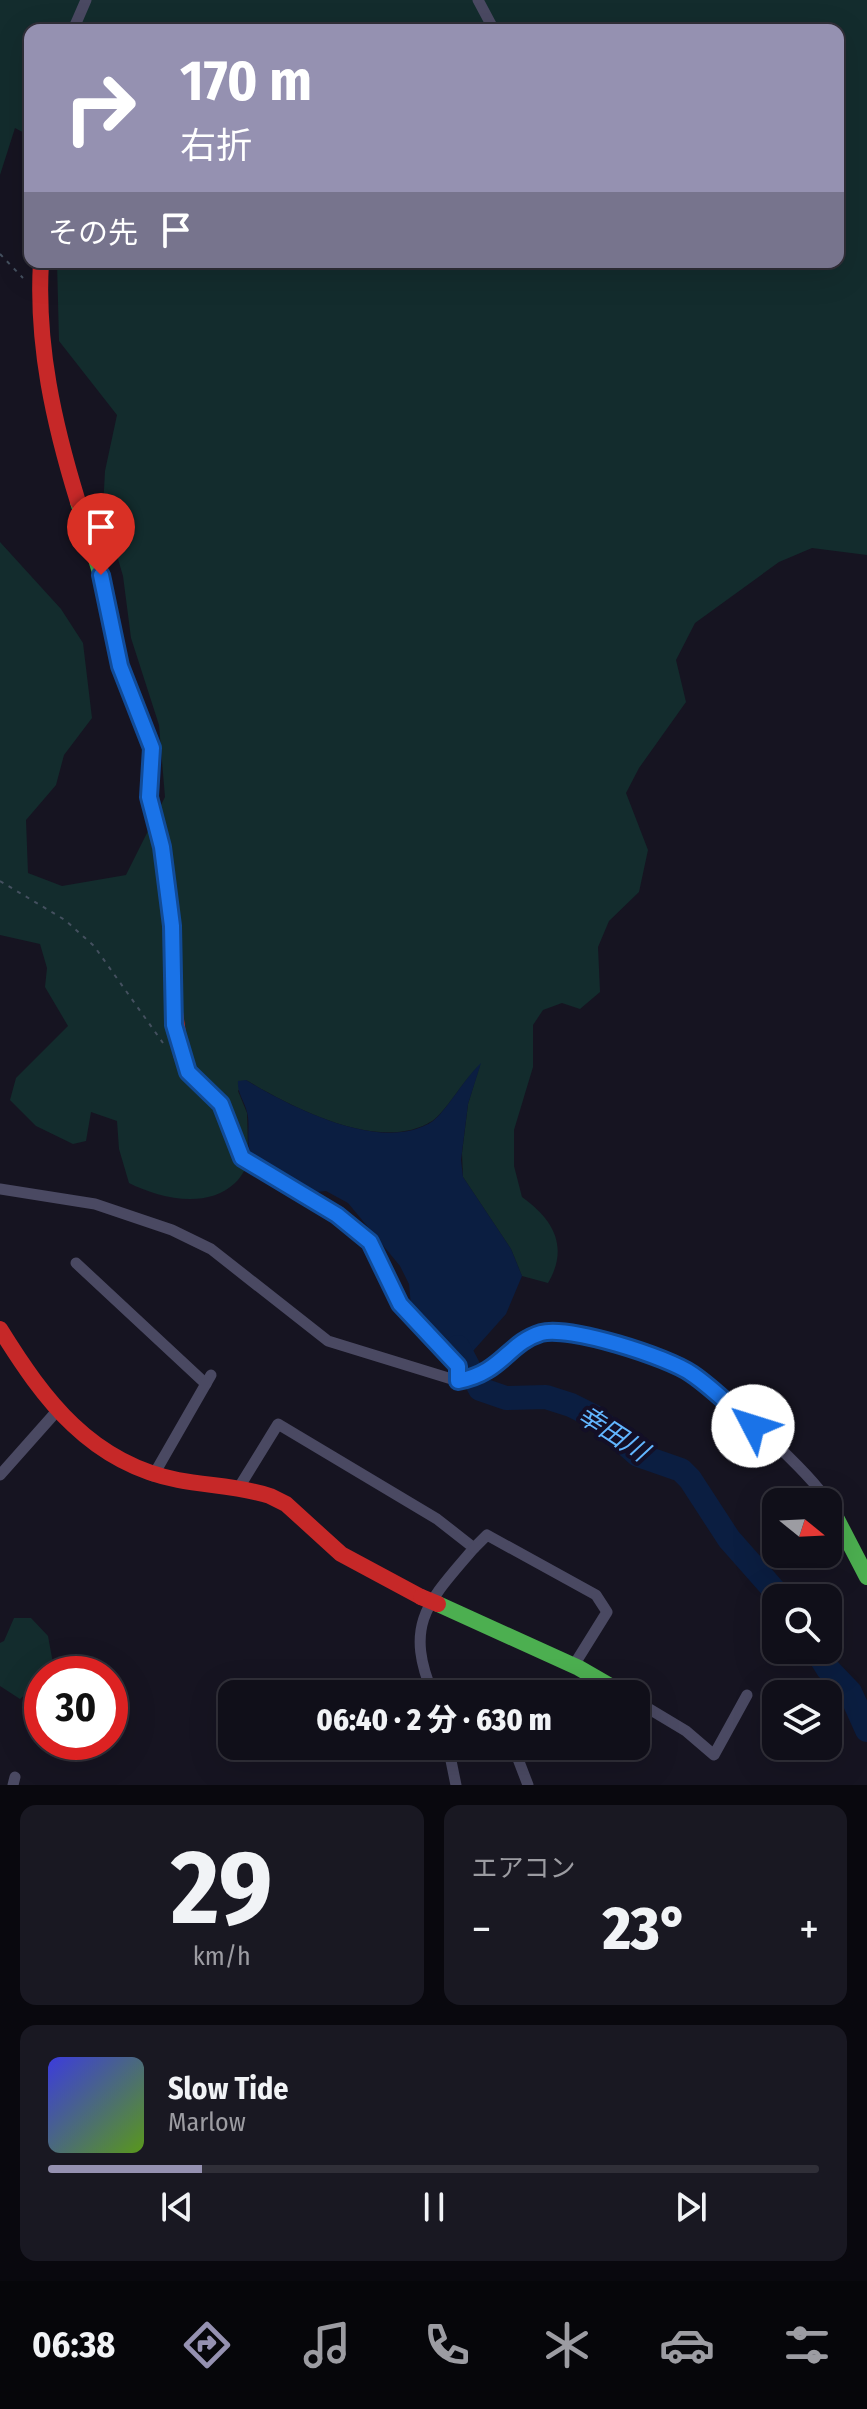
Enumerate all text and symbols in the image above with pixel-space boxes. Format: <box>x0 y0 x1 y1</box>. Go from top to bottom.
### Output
text: 170 m <box>180 48 312 115</box>
icon: right <box>48 56 152 160</box>
text: 右折 <box>180 124 252 168</box>
icon: arrive <box>154 208 198 252</box>
text: その先 <box>48 215 138 251</box>
pin <box>67 493 135 575</box>
icon: arrive <box>79 505 123 549</box>
position arrow <box>711 1384 795 1468</box>
water label: 幸田川 <box>572 1399 656 1469</box>
north arrow <box>762 1488 842 1568</box>
map controls <box>762 1488 842 1760</box>
button: search <box>762 1584 842 1664</box>
speed limit sign: 30 <box>24 1656 128 1760</box>
button: layers <box>762 1680 842 1760</box>
text: 06:40 · 2 分 · 630 m <box>316 1702 552 1738</box>
text: 29 <box>171 1826 272 1951</box>
text: エアコン <box>472 1853 576 1884</box>
text: 23° <box>603 1893 688 1965</box>
text: − <box>472 1903 491 1956</box>
text: + <box>799 1903 819 1956</box>
text: km/h <box>193 1941 251 1972</box>
text: Slow Tide <box>168 2071 289 2107</box>
text: Marlow <box>168 2107 246 2138</box>
icon: previous <box>155 2185 199 2229</box>
icon: pause <box>412 2185 456 2229</box>
icon: next <box>669 2185 713 2229</box>
icon: directions <box>179 2317 235 2373</box>
icon: music <box>299 2317 355 2373</box>
icon: phone <box>419 2317 475 2373</box>
icon: climate <box>539 2317 595 2373</box>
icon: car <box>659 2317 715 2373</box>
icon: filters <box>779 2317 835 2373</box>
text: 06:38 <box>32 2323 115 2367</box>

